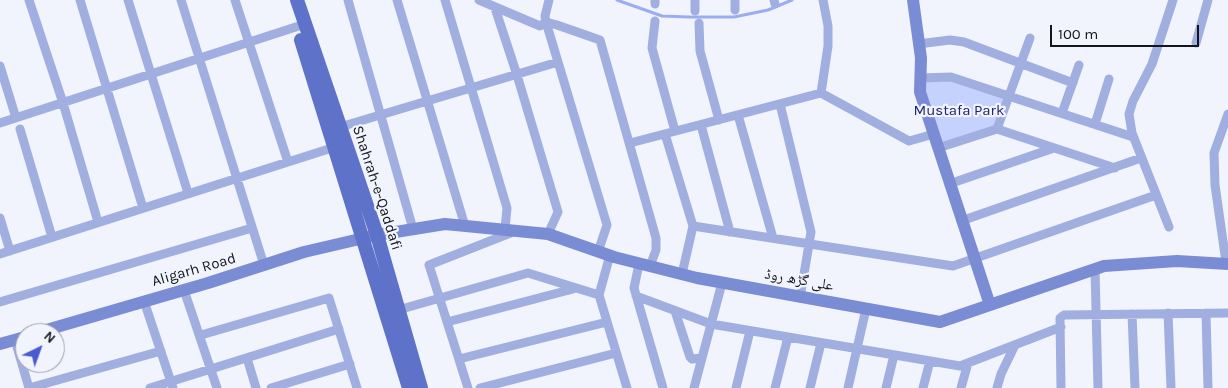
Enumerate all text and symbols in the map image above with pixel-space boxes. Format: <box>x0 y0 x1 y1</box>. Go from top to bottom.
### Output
scale bar <box>1053 15 1202 47</box>
text: 100 m <box>1058 25 1098 43</box>
park label: Mustafa Park <box>914 102 1004 120</box>
street label: Shahrah-e-Qaddafi <box>348 123 406 253</box>
street label: Aligarh Road <box>150 249 238 291</box>
street label: علی گڑھ روڈ <box>763 265 835 295</box>
north arrow <box>15 323 65 373</box>
text: N <box>40 328 59 347</box>

